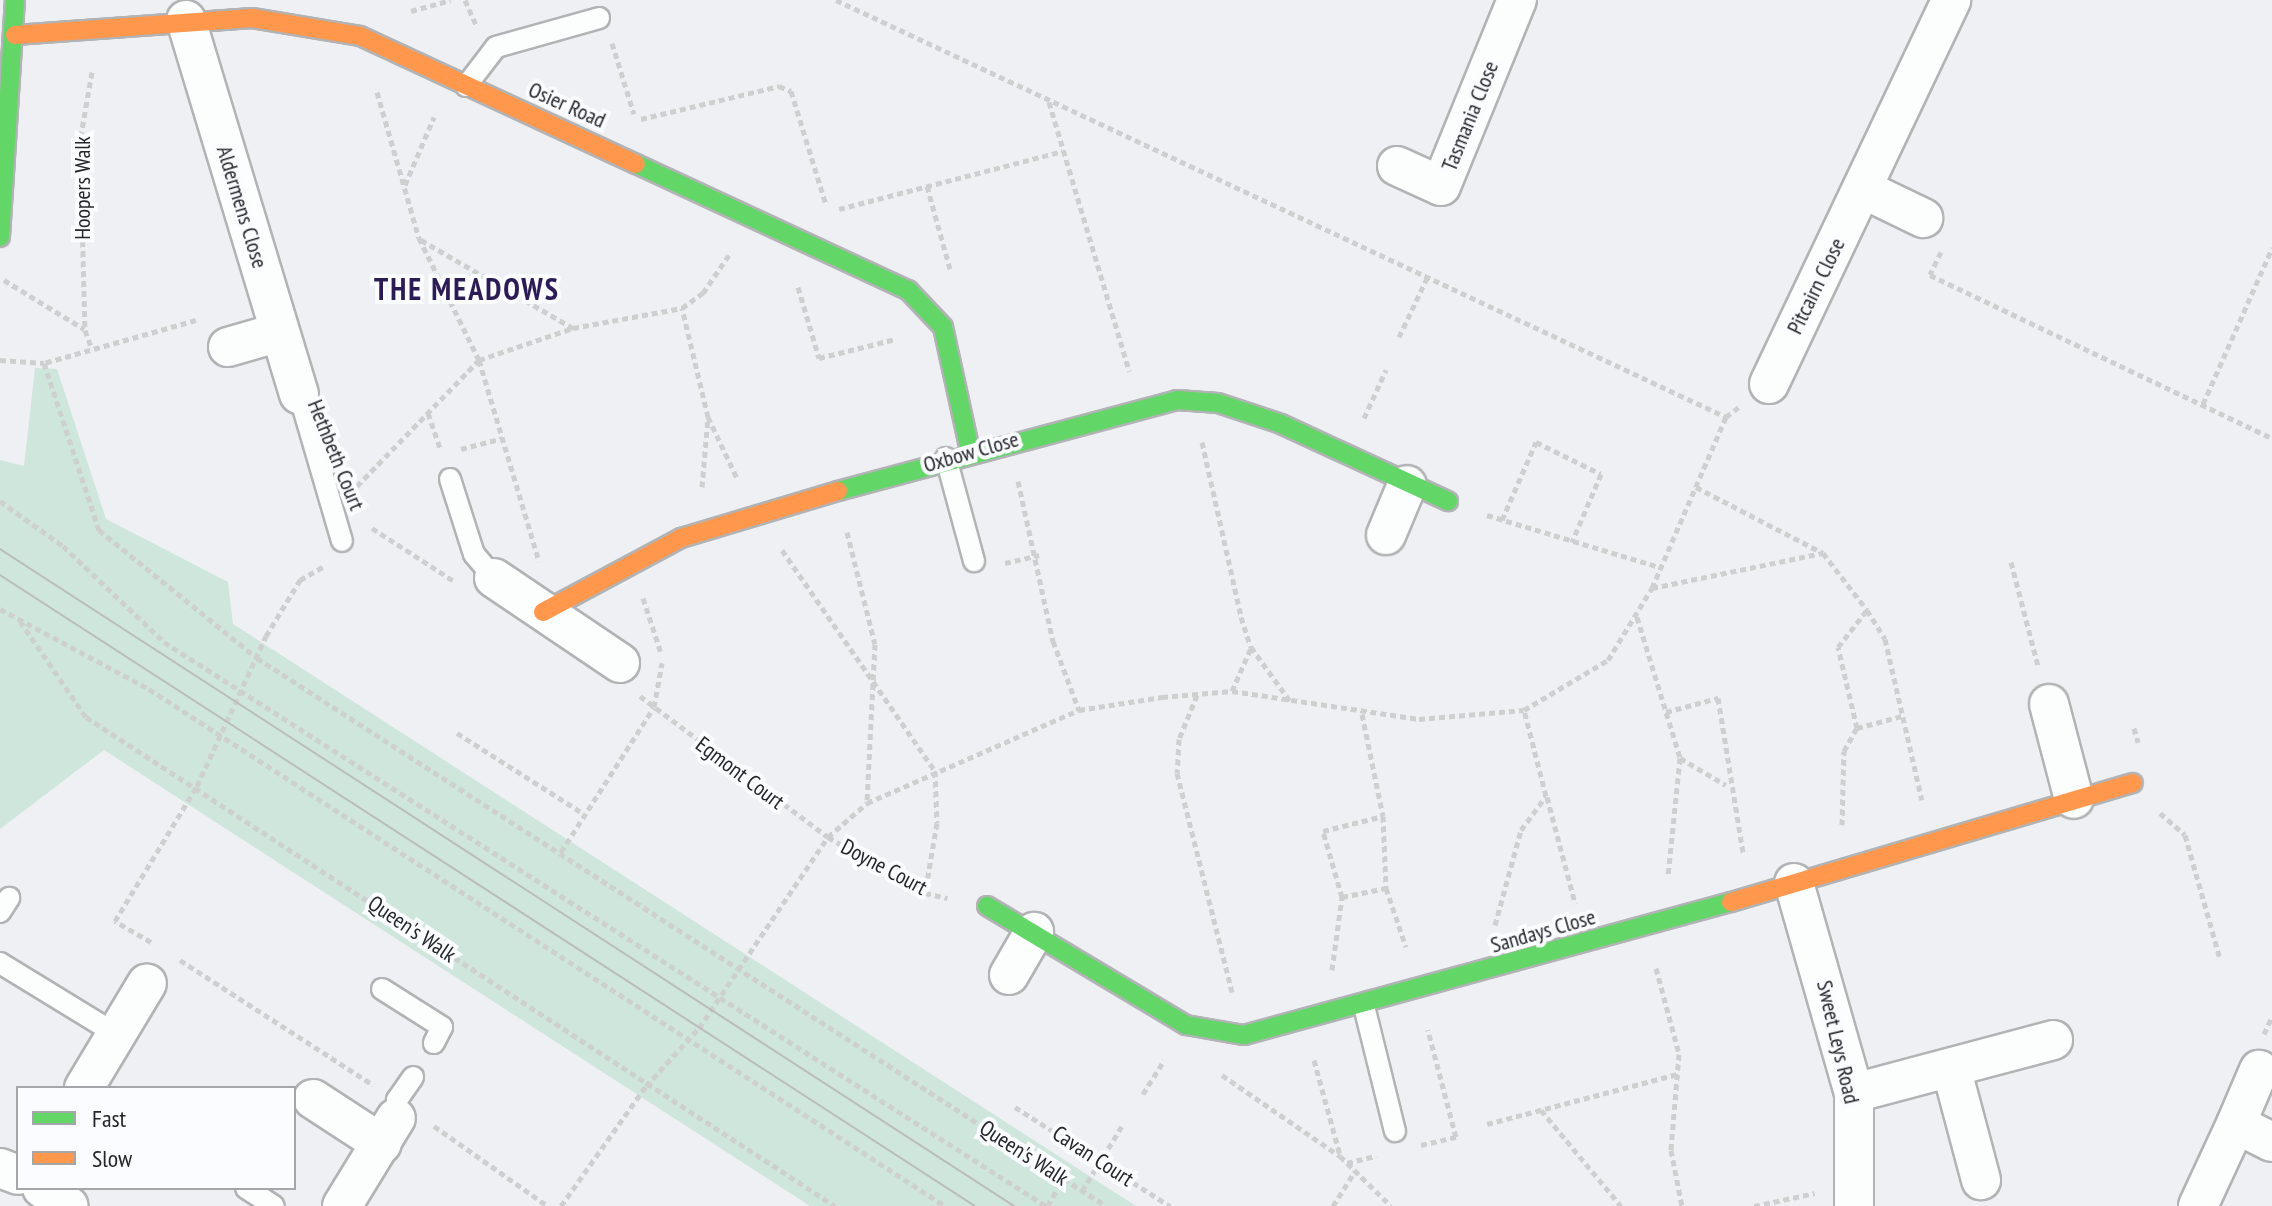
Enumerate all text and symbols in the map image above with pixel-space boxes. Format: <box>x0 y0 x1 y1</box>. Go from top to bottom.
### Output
street label: Tasmania Close <box>1436 57 1504 175</box>
street label: Osier Road <box>524 76 610 134</box>
street label: Hoopers Walk <box>70 136 96 240</box>
street label: Aldermens Close <box>211 143 273 271</box>
street label: Pitcairn Close <box>1781 234 1851 338</box>
district label: THE MEADOWS <box>374 271 560 307</box>
street label: Hethbeth Court <box>302 396 370 514</box>
street label: Oxbow Close <box>920 426 1022 478</box>
street label: Egmont Court <box>690 731 790 815</box>
street label: Doyne Court <box>836 833 932 901</box>
street label: Queen's Walk <box>363 890 461 968</box>
street label: Sandays Close <box>1488 903 1598 959</box>
street label: Sweet Leys Road <box>1811 978 1865 1106</box>
legend <box>16 1086 296 1190</box>
text: Fast <box>92 1103 126 1134</box>
street label: Queen's Walk <box>975 1115 1073 1191</box>
street label: Cavan Court <box>1047 1120 1139 1192</box>
text: Slow <box>92 1143 132 1174</box>

